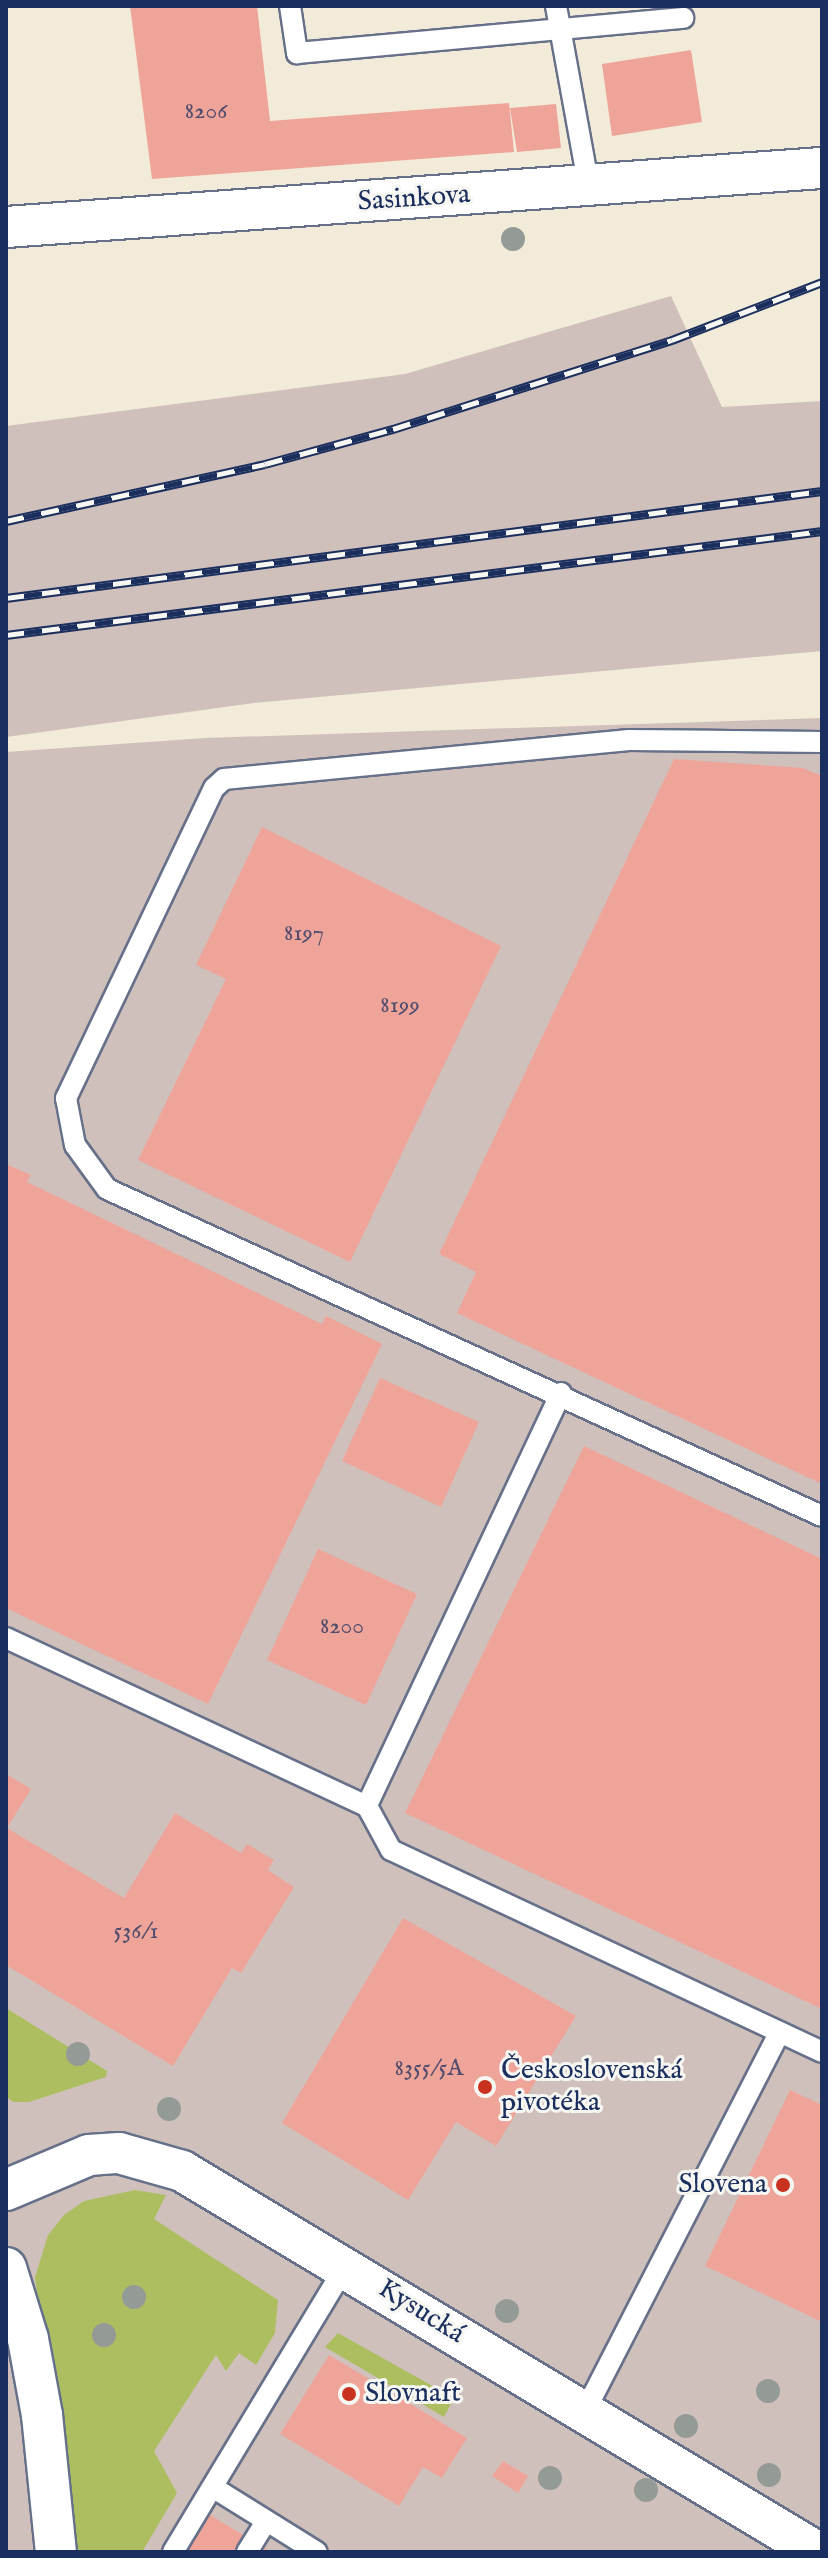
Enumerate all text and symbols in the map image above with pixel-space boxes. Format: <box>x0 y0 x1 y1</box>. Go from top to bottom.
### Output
house number: 8206 <box>185 98 227 126</box>
street label: Sasinkova <box>357 178 471 220</box>
house number: 8197 <box>284 920 324 948</box>
house number: 8199 <box>380 992 420 1020</box>
house number: 8200 <box>320 1613 364 1641</box>
house number: 536/1 <box>114 1918 158 1946</box>
place label: Československá pivotéka <box>501 2054 683 2120</box>
house number: 8355/5A <box>395 2055 463 2083</box>
marker: Československá pivotéka <box>476 2078 494 2096</box>
place label: Slovena <box>678 2168 767 2202</box>
marker: Slovena <box>774 2176 792 2194</box>
street label: Kysucká <box>371 2272 471 2352</box>
place label: Slovnaft <box>365 2377 461 2411</box>
marker: Slovnaft <box>340 2385 358 2403</box>

